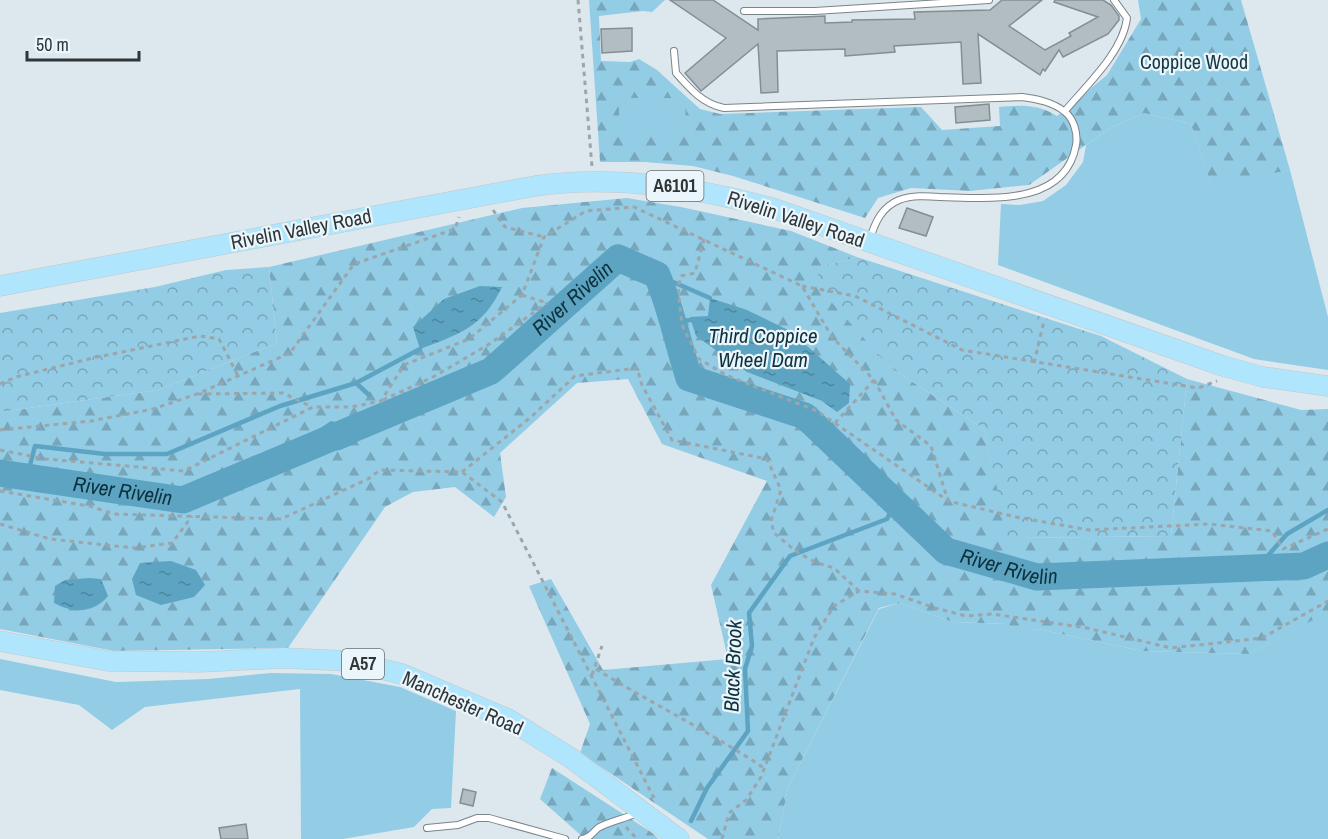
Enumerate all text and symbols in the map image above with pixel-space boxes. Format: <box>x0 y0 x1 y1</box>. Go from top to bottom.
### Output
scale bar <box>27 24 140 62</box>
text: 50 m <box>36 32 69 57</box>
park label: Coppice Wood <box>1140 48 1248 75</box>
road number: A6101 <box>646 171 704 201</box>
street label: Rivelin Valley Road <box>724 184 868 253</box>
street label: Rivelin Valley Road <box>228 202 374 255</box>
water label: River Rivelin <box>525 254 619 342</box>
water label: Third Coppice Wheel Dam <box>708 321 818 374</box>
water label: River Rivelin <box>71 469 174 512</box>
water label: River Rivelin <box>957 541 1058 591</box>
water label: Black Brook <box>716 618 749 712</box>
road number: A57 <box>342 649 384 679</box>
street label: Manchester Road <box>399 664 528 741</box>

